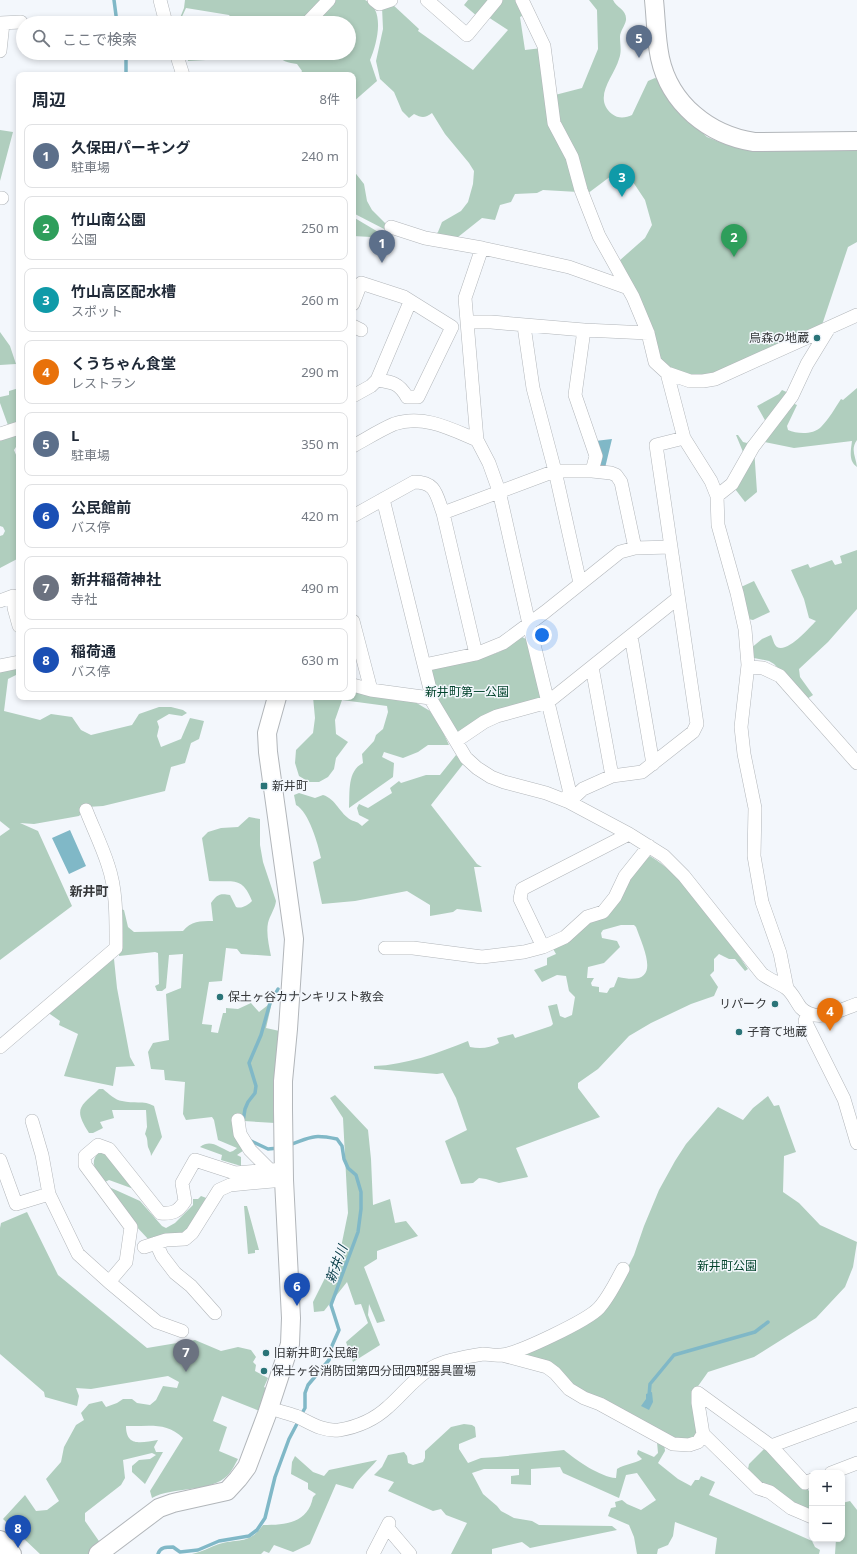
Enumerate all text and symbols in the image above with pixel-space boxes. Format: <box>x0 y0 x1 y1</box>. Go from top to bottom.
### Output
search box <box>16 16 356 60</box>
pin: 5 <box>626 25 652 58</box>
icon: search <box>30 27 52 49</box>
text: ここで検索 <box>62 29 137 49</box>
text: 周辺 <box>32 88 66 111</box>
text: 8件 <box>320 90 340 108</box>
text: 久保田パーキング <box>71 137 191 157</box>
text: 1 <box>42 147 50 165</box>
text: 240 m <box>301 147 339 165</box>
text: 駐車場 <box>71 158 110 176</box>
pin: 3 <box>609 164 635 197</box>
text: 竹山南公園 <box>71 209 146 229</box>
text: 2 <box>42 219 50 237</box>
text: 250 m <box>301 219 339 237</box>
pin: 2 <box>721 224 747 257</box>
text: 公園 <box>71 230 97 248</box>
pin: 1 <box>369 230 395 263</box>
text: 竹山高区配水槽 <box>71 281 176 301</box>
text: 3 <box>42 291 50 309</box>
text: 260 m <box>301 291 339 309</box>
text: スポット <box>71 302 123 320</box>
place label: 烏森の地蔵 <box>749 329 809 346</box>
marker: 烏森の地蔵 <box>812 333 822 343</box>
text: くうちゃん食堂 <box>71 353 176 373</box>
text: 4 <box>42 363 50 381</box>
text: 290 m <box>301 363 339 381</box>
text: レストラン <box>71 374 136 392</box>
text: L <box>71 425 79 445</box>
text: 5 <box>42 435 50 453</box>
text: 350 m <box>301 435 339 453</box>
text: 駐車場 <box>71 446 110 464</box>
text: 公民館前 <box>71 497 131 517</box>
text: 6 <box>42 507 50 525</box>
text: 420 m <box>301 507 339 525</box>
text: バス停 <box>71 518 110 536</box>
text: 新井稲荷神社 <box>71 569 161 589</box>
text: 7 <box>42 579 50 597</box>
text: 490 m <box>301 579 339 597</box>
text: 寺社 <box>71 590 97 608</box>
your location <box>532 625 552 645</box>
text: 稲荷通 <box>71 641 116 661</box>
text: 8 <box>42 651 50 669</box>
text: 630 m <box>301 651 339 669</box>
text: バス停 <box>71 662 110 680</box>
park label: 新井町第一公園 <box>425 683 509 700</box>
place label: 新井町 <box>272 777 308 794</box>
marker: 新井町 <box>259 781 269 791</box>
district label: 新井町 <box>69 882 109 900</box>
place label: 保土ヶ谷カナンキリスト教会 <box>228 988 384 1005</box>
marker: 保土ヶ谷カナンキリスト教会 <box>215 992 225 1002</box>
place label: リパーク <box>719 995 767 1012</box>
pin: 4 <box>817 998 843 1031</box>
marker: リパーク <box>770 999 780 1009</box>
place label: 子育て地蔵 <box>747 1023 807 1040</box>
marker: 子育て地蔵 <box>734 1027 744 1037</box>
water label: 新井川 <box>321 1241 352 1285</box>
park label: 新井町公園 <box>697 1257 757 1274</box>
pin: 6 <box>284 1273 310 1306</box>
pin: 7 <box>173 1339 199 1372</box>
place label: 旧新井町公民館 <box>274 1344 358 1361</box>
marker: 旧新井町公民館 <box>261 1348 271 1358</box>
place label: 保士ヶ谷消防団第四分団四班器具置場 <box>272 1362 476 1379</box>
marker: 保士ヶ谷消防団第四分団四班器具置場 <box>259 1366 269 1376</box>
map controls <box>809 1470 845 1542</box>
button: + <box>809 1470 845 1506</box>
button: − <box>809 1506 845 1542</box>
pin: 8 <box>5 1515 31 1548</box>

